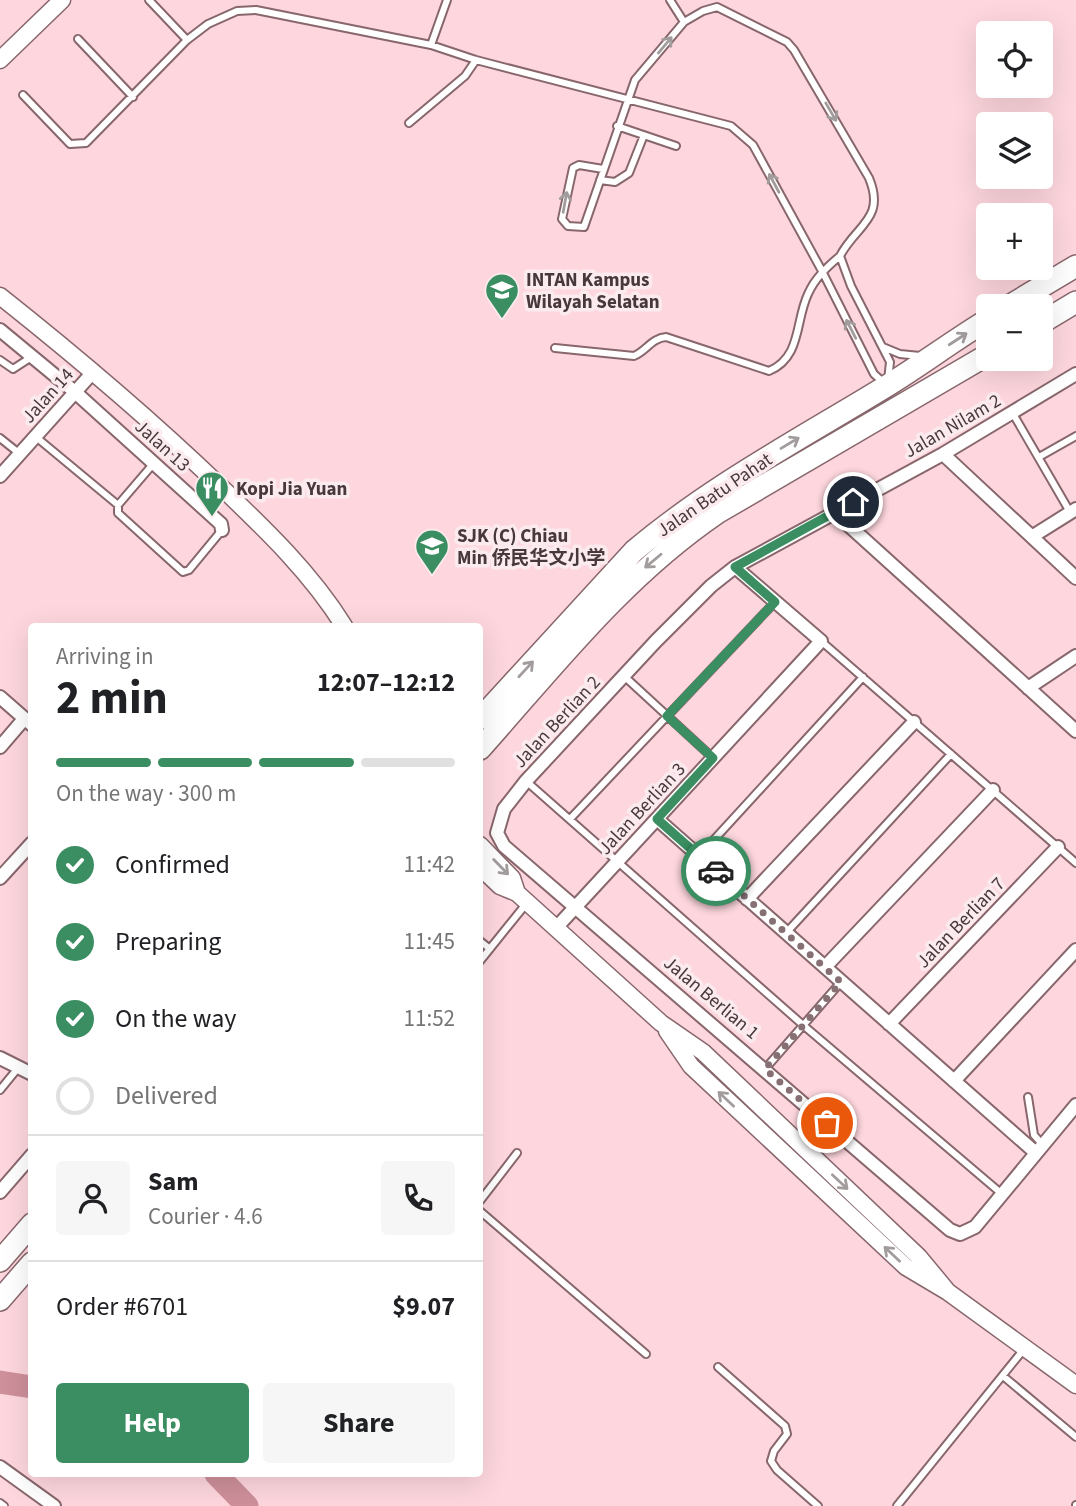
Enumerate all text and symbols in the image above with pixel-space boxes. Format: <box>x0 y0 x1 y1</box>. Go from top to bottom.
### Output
map controls <box>976 21 1053 371</box>
button: locate <box>976 21 1053 98</box>
one-way arrow <box>657 36 673 54</box>
one-way arrow <box>824 102 838 122</box>
button: layers <box>976 112 1053 189</box>
one-way arrow <box>766 173 780 194</box>
one-way arrow <box>559 191 573 214</box>
button: + <box>976 203 1053 280</box>
place label: INTAN Kampus Wilayah Selatan <box>526 267 660 316</box>
school or university icon: INTAN Kampus Wilayah Selatan <box>483 271 521 320</box>
button: − <box>976 294 1053 371</box>
one-way arrow <box>844 319 858 340</box>
one-way arrow <box>948 331 968 345</box>
street label: Jalan 14 <box>16 362 80 430</box>
street label: Jalan Nilam 2 <box>899 388 1006 465</box>
street label: Jalan 13 <box>128 414 196 478</box>
one-way arrow <box>780 436 800 450</box>
street label: Jalan Batu Pahat <box>652 446 778 544</box>
restaurant icon: Kopi Jia Yuan <box>193 469 231 518</box>
pin <box>823 472 883 532</box>
place label: Kopi Jia Yuan <box>236 476 347 503</box>
icon: home <box>834 483 872 521</box>
place label: SJK (C) Chiau Min 侨民华文小学 <box>457 523 605 572</box>
school or university icon: SJK (C) Chiau Min 侨民华文小学 <box>413 527 451 576</box>
one-way arrow <box>644 554 662 569</box>
text: Arriving in <box>56 640 154 673</box>
one-way arrow <box>517 661 534 678</box>
text: 12:07–12:12 <box>317 664 455 701</box>
text: 2 min <box>56 666 168 731</box>
street label: Jalan Berlian 2 <box>507 670 607 774</box>
street label: Jalan Berlian 3 <box>592 757 692 861</box>
text: On the way · 300 m <box>56 777 236 810</box>
courier <box>681 836 751 906</box>
icon: check <box>56 846 94 884</box>
text: Confirmed <box>115 846 230 883</box>
text: 11:42 <box>404 848 455 881</box>
icon: car <box>697 852 735 890</box>
one-way arrow <box>493 858 510 875</box>
street label: Jalan Berlian 7 <box>911 872 1012 975</box>
icon: check <box>56 923 94 961</box>
text: Preparing <box>115 923 221 960</box>
text: 11:45 <box>404 925 455 958</box>
street label: Jalan Berlian 1 <box>657 950 765 1046</box>
icon: check <box>56 1000 94 1038</box>
text: On the way <box>115 1000 236 1037</box>
text: 11:52 <box>404 1002 455 1035</box>
text: Delivered <box>115 1077 218 1114</box>
one-way arrow <box>718 1090 735 1107</box>
pin <box>797 1093 857 1153</box>
icon: bag <box>808 1104 846 1142</box>
button: person <box>56 1161 130 1235</box>
button: phone <box>381 1161 455 1235</box>
text: Sam <box>148 1163 198 1200</box>
one-way arrow <box>831 1174 848 1191</box>
text: Courier · 4.6 <box>148 1200 263 1233</box>
one-way arrow <box>884 1245 901 1262</box>
text: Order #6701 <box>56 1288 188 1325</box>
text: $9.07 <box>392 1288 455 1325</box>
button: Help <box>56 1383 249 1463</box>
button: Share <box>263 1383 455 1463</box>

